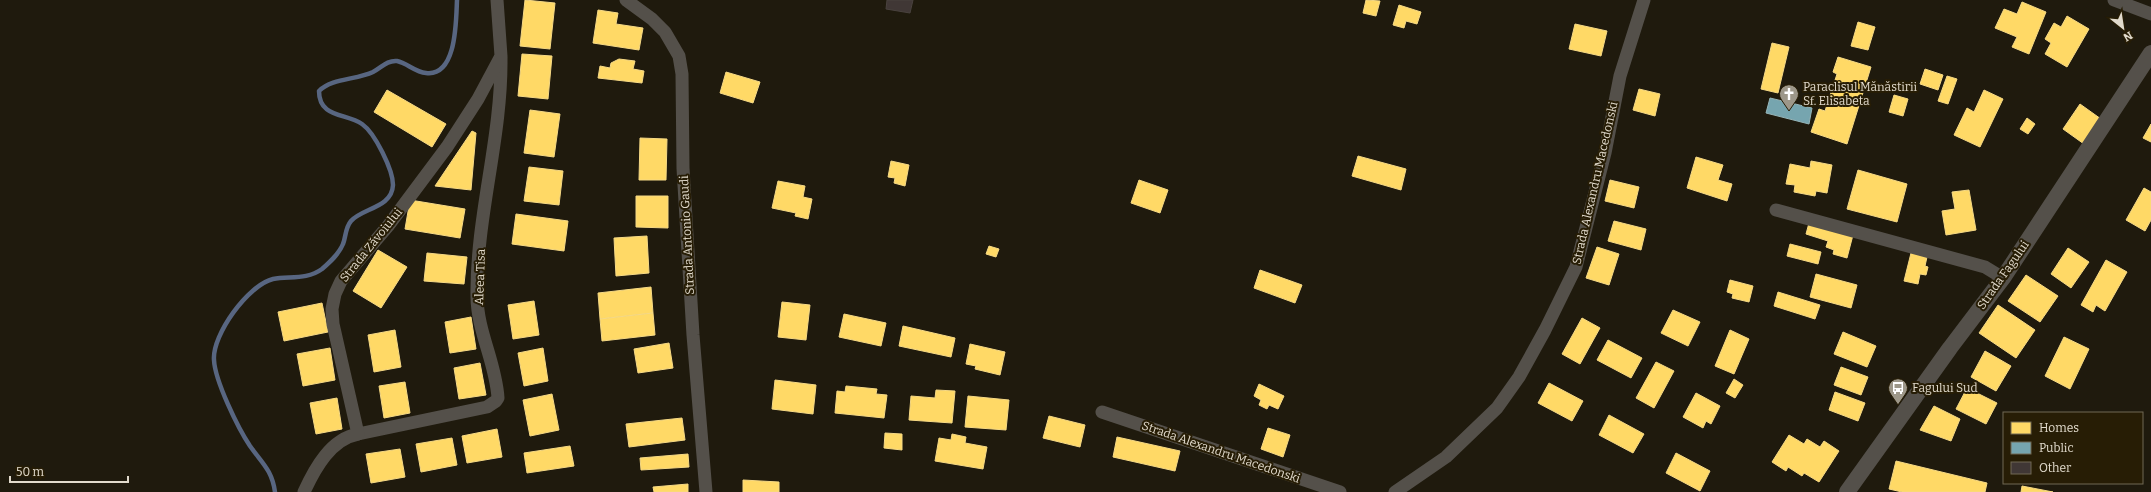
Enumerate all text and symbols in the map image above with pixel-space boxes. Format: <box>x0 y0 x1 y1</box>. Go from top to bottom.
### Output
north arrow <box>2103 8 2143 48</box>
text: N <box>2120 28 2135 44</box>
place label: Paraclisul Mănăstirii Sf. Elisabeta <box>1803 80 1918 108</box>
church icon: Paraclisul Mănăstirii Sf. Elisabeta <box>1778 83 1800 111</box>
street label: Strada Alexandru Macedonski <box>1569 100 1621 266</box>
street label: Strada Antonio Gaudi <box>677 174 697 295</box>
street label: Strada Zăvoiului <box>337 205 405 285</box>
street label: Strada Fagului <box>1974 238 2032 312</box>
street label: Aleea Tisa <box>472 248 488 305</box>
bus stop icon: Fagului Sud <box>1887 377 1909 405</box>
place label: Fagului Sud <box>1912 381 1978 395</box>
legend <box>2003 412 2143 484</box>
street label: Strada Alexandru Macedonski <box>1140 418 1302 486</box>
text: Homes <box>2039 421 2079 435</box>
text: Public <box>2039 441 2074 455</box>
scale bar <box>10 458 128 484</box>
text: Other <box>2039 461 2072 475</box>
text: 50 m <box>16 465 45 479</box>

